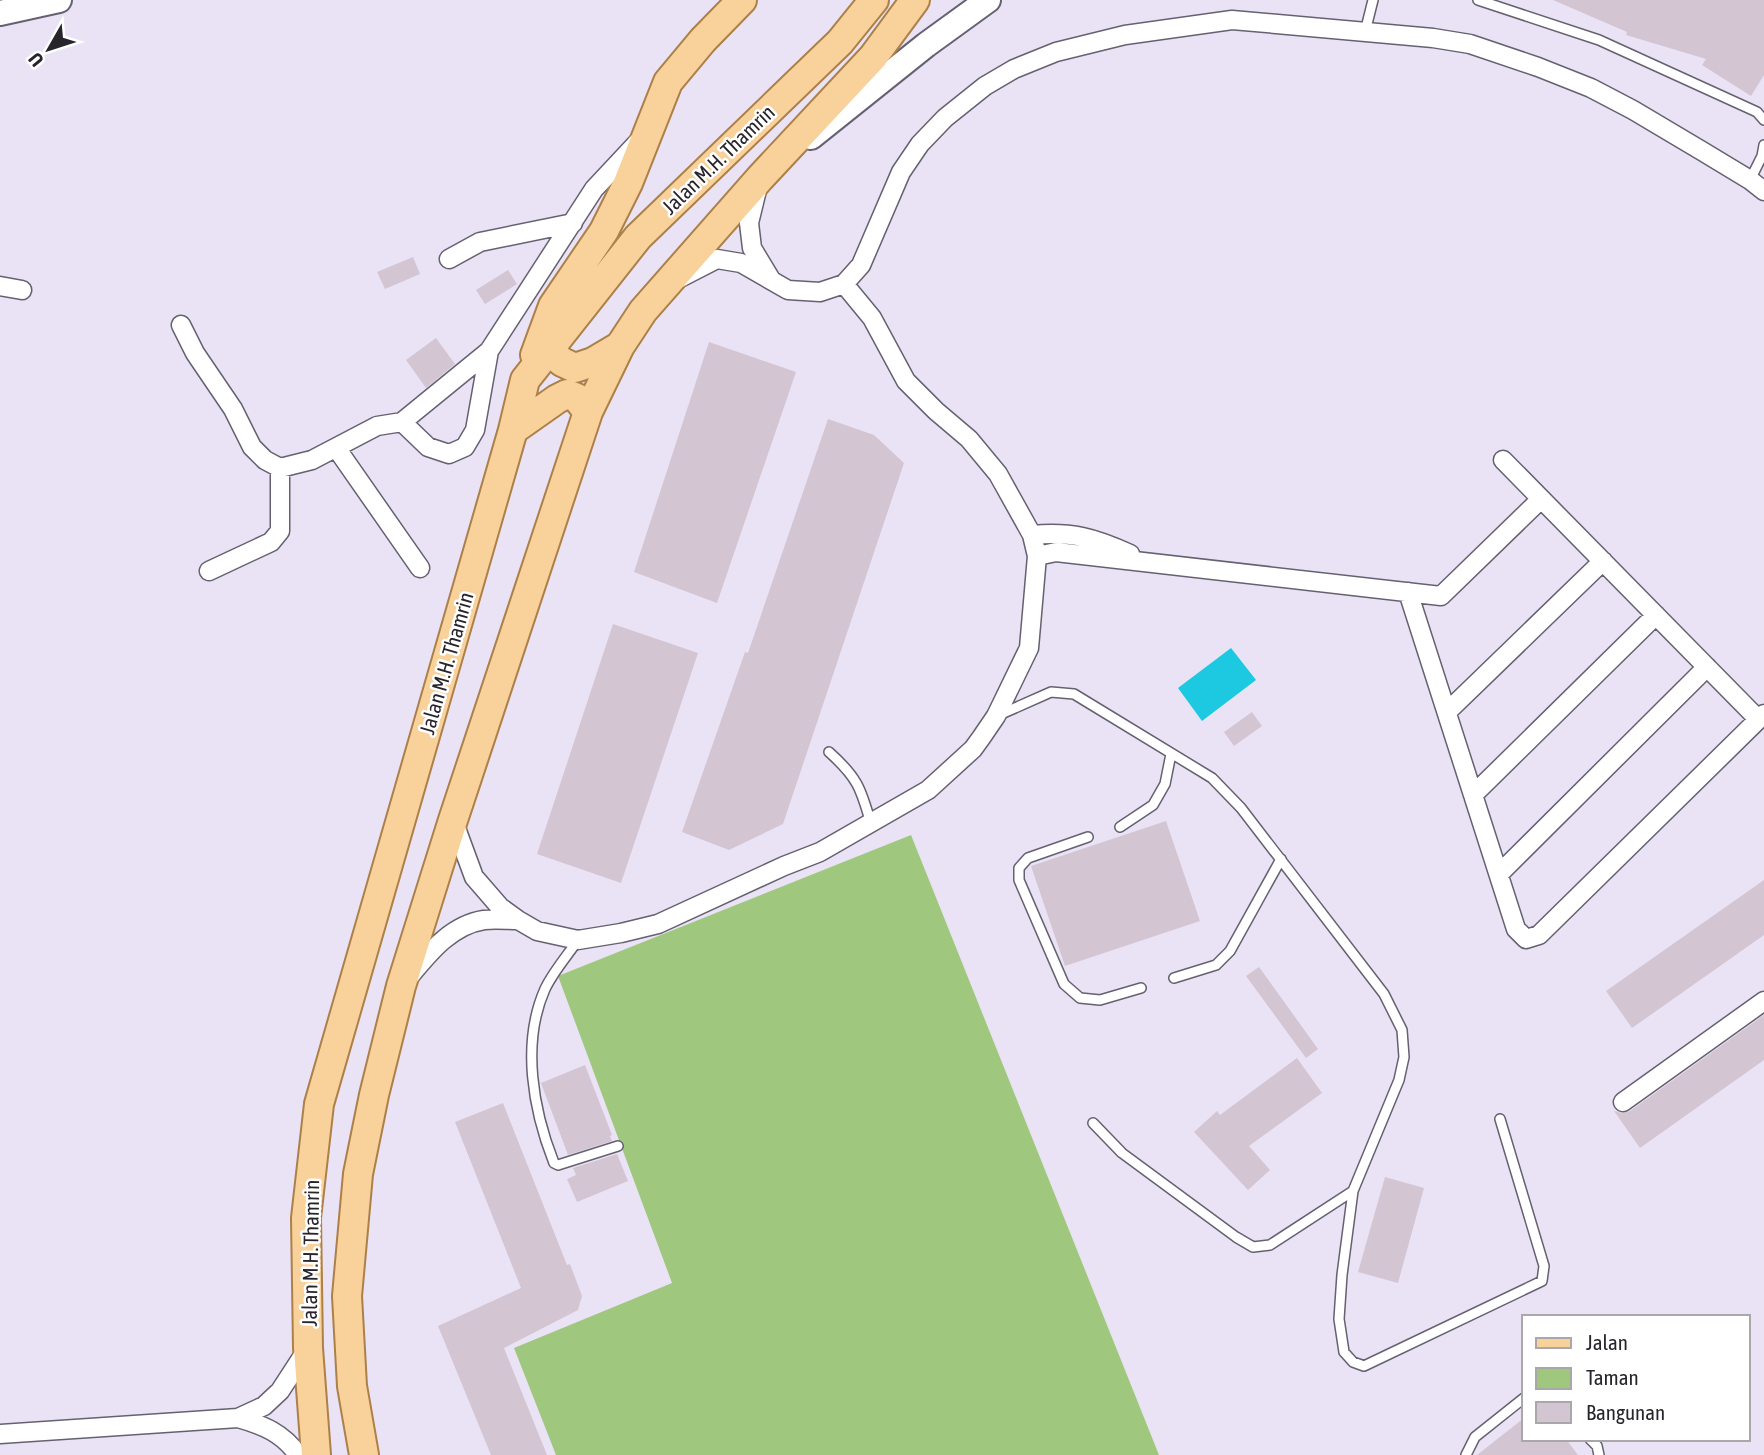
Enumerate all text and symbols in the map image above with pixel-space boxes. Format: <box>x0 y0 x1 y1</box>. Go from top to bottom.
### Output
north arrow <box>14 14 84 84</box>
text: U <box>24 48 48 71</box>
street label: Jalan M.H. Thamrin <box>657 99 779 219</box>
street label: Jalan M.H. Thamrin <box>414 589 478 737</box>
street label: Jalan M.H. Thamrin <box>297 1180 323 1326</box>
legend <box>1522 1315 1750 1441</box>
text: Jalan <box>1586 1330 1628 1354</box>
text: Taman <box>1586 1365 1639 1389</box>
text: Bangunan <box>1586 1400 1665 1424</box>

